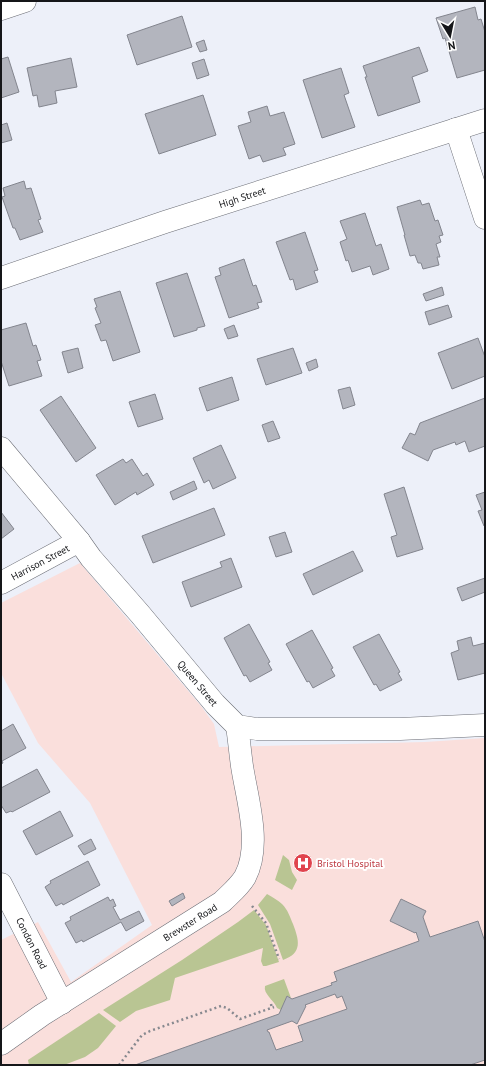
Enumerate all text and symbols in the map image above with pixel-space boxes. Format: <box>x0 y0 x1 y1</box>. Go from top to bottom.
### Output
north arrow <box>430 16 470 56</box>
text: N <box>447 38 457 53</box>
street label: High Street <box>217 184 268 211</box>
street label: Harrison Street <box>9 541 72 583</box>
street label: Queen Street <box>175 658 221 709</box>
hospital icon: Bristol Hospital <box>292 852 314 874</box>
place label: Bristol Hospital <box>317 857 383 870</box>
street label: Brewster Road <box>161 901 220 944</box>
street label: Condon Road <box>13 915 50 971</box>

